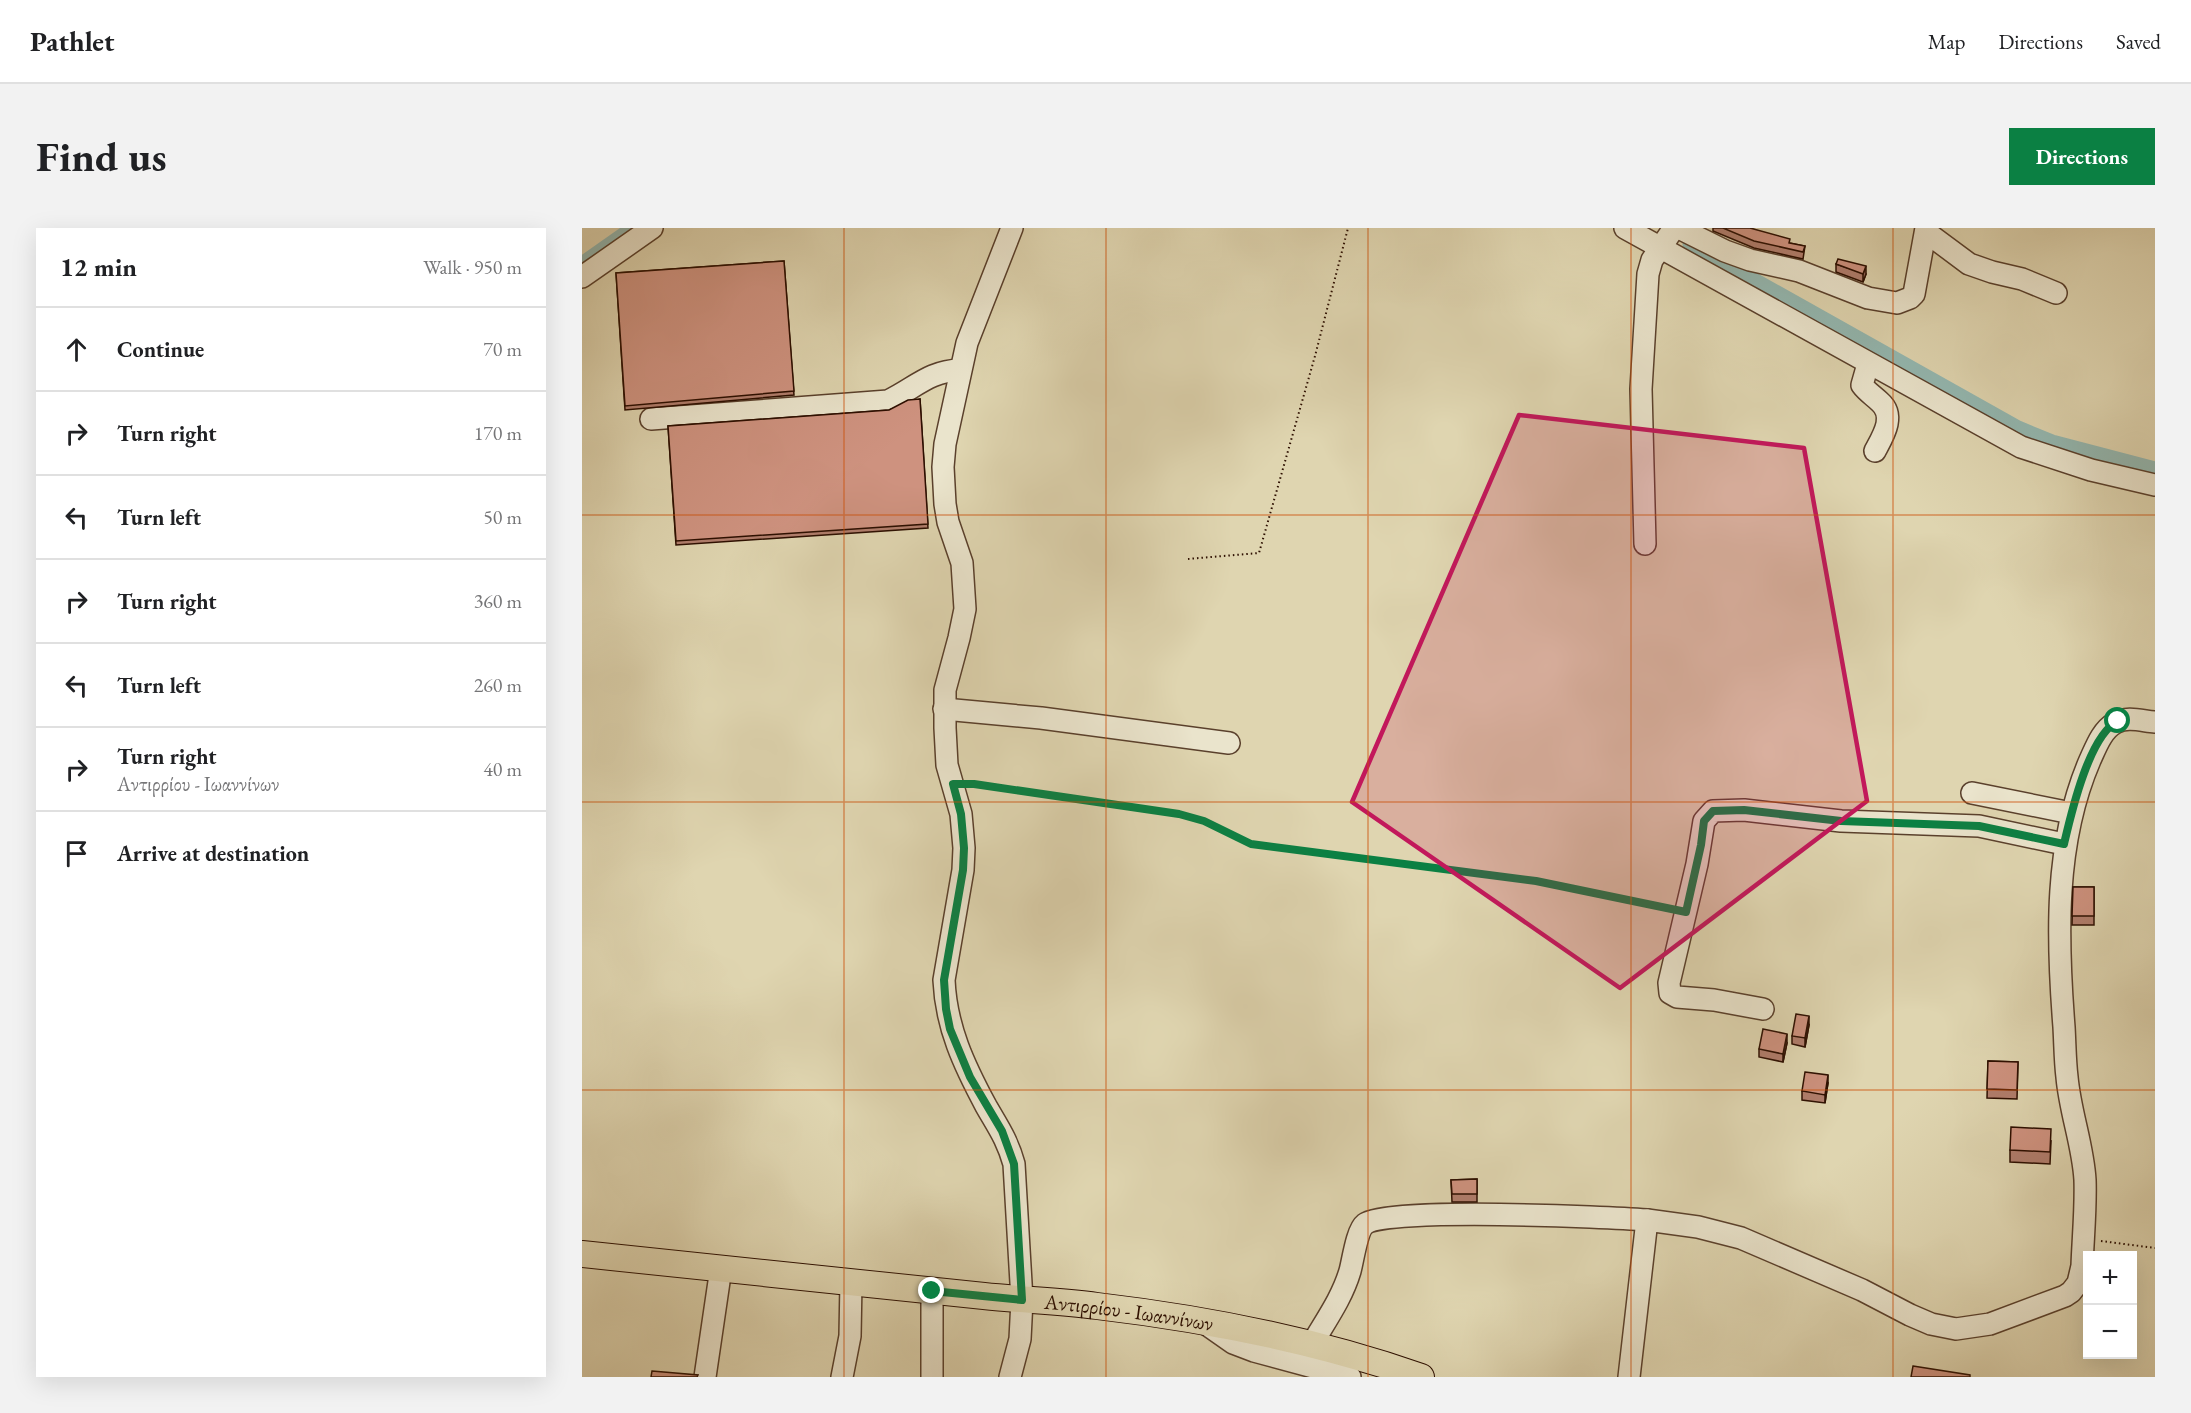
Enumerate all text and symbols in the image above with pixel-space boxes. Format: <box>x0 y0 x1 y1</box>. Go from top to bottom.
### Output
text: Pathlet <box>30 23 114 59</box>
text: Map <box>1928 28 1965 55</box>
text: Directions <box>1998 28 2083 55</box>
text: Saved <box>2116 28 2161 55</box>
button: Directions <box>2009 128 2155 185</box>
text: Find us <box>36 129 167 184</box>
text: 12 min <box>60 250 137 284</box>
text: Walk · 950 m <box>423 254 522 280</box>
icon: ahead <box>60 333 93 366</box>
text: Continue <box>117 335 204 364</box>
text: 70 m <box>483 336 522 362</box>
icon: right <box>60 417 93 450</box>
text: Turn right <box>117 419 216 448</box>
text: 170 m <box>474 420 522 446</box>
icon: left <box>60 501 93 534</box>
text: Turn left <box>117 503 201 532</box>
text: 50 m <box>483 504 522 530</box>
icon: right <box>60 585 93 618</box>
text: Turn right <box>117 587 216 616</box>
text: 360 m <box>474 588 522 614</box>
icon: left <box>60 669 93 702</box>
text: Turn left <box>117 671 201 700</box>
text: 260 m <box>474 672 522 698</box>
route start <box>2104 707 2130 733</box>
text: Turn right <box>117 742 216 771</box>
icon: right <box>60 753 93 786</box>
text: 40 m <box>483 756 522 782</box>
text: Αντιρρίου - Ιωαννίνων <box>117 771 279 797</box>
icon: arrive <box>60 837 93 870</box>
text: Arrive at destination <box>117 839 309 868</box>
map controls <box>2083 1251 2137 1359</box>
button: + <box>2083 1251 2137 1305</box>
route end <box>918 1277 944 1303</box>
street label: Αντιρρίου - Ιωαννίνων <box>1042 1287 1216 1336</box>
button: − <box>2083 1305 2137 1359</box>

